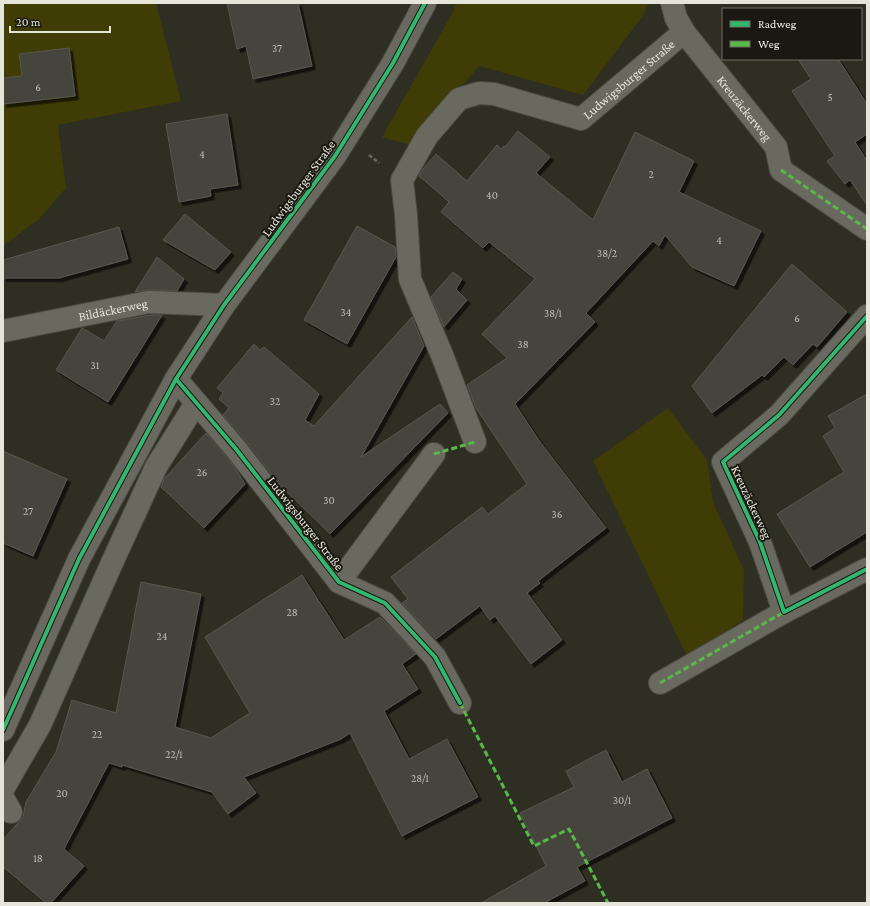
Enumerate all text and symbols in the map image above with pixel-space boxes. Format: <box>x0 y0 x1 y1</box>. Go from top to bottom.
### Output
scale bar <box>10 8 110 34</box>
legend <box>722 8 862 60</box>
text: 20 m <box>16 15 41 29</box>
text: Radweg <box>758 17 796 31</box>
street label: Ludwigsburger Straße <box>580 36 678 122</box>
text: Weg <box>758 37 780 51</box>
house number: 37 <box>272 42 282 54</box>
street label: Kreuzäckerweg <box>714 73 775 145</box>
house number: 6 <box>35 81 41 93</box>
house number: 5 <box>827 91 833 103</box>
street label: Ludwigsburger Straße <box>259 137 338 239</box>
house number: 4 <box>199 148 205 160</box>
house number: 2 <box>648 168 654 180</box>
house number: 40 <box>486 189 498 201</box>
house number: 4 <box>716 234 722 246</box>
house number: 38/2 <box>597 247 617 259</box>
street label: Bildäckerweg <box>77 295 149 324</box>
house number: 34 <box>341 306 352 318</box>
house number: 38/1 <box>544 307 562 319</box>
house number: 6 <box>794 312 800 324</box>
house number: 38 <box>517 338 529 350</box>
house number: 31 <box>91 359 100 371</box>
house number: 32 <box>270 395 280 407</box>
street label: Kreuzäckerweg <box>728 463 775 542</box>
house number: 26 <box>197 466 207 478</box>
street label: Ludwigsburger Straße <box>264 473 347 573</box>
house number: 30 <box>323 494 335 506</box>
house number: 27 <box>23 505 33 517</box>
house number: 36 <box>552 508 562 520</box>
house number: 28 <box>286 606 298 618</box>
house number: 24 <box>157 630 168 642</box>
house number: 22 <box>92 728 102 740</box>
house number: 22/1 <box>165 748 183 760</box>
house number: 28/1 <box>411 772 429 784</box>
house number: 20 <box>56 787 68 799</box>
house number: 30/1 <box>613 794 632 806</box>
house number: 18 <box>33 852 43 864</box>

